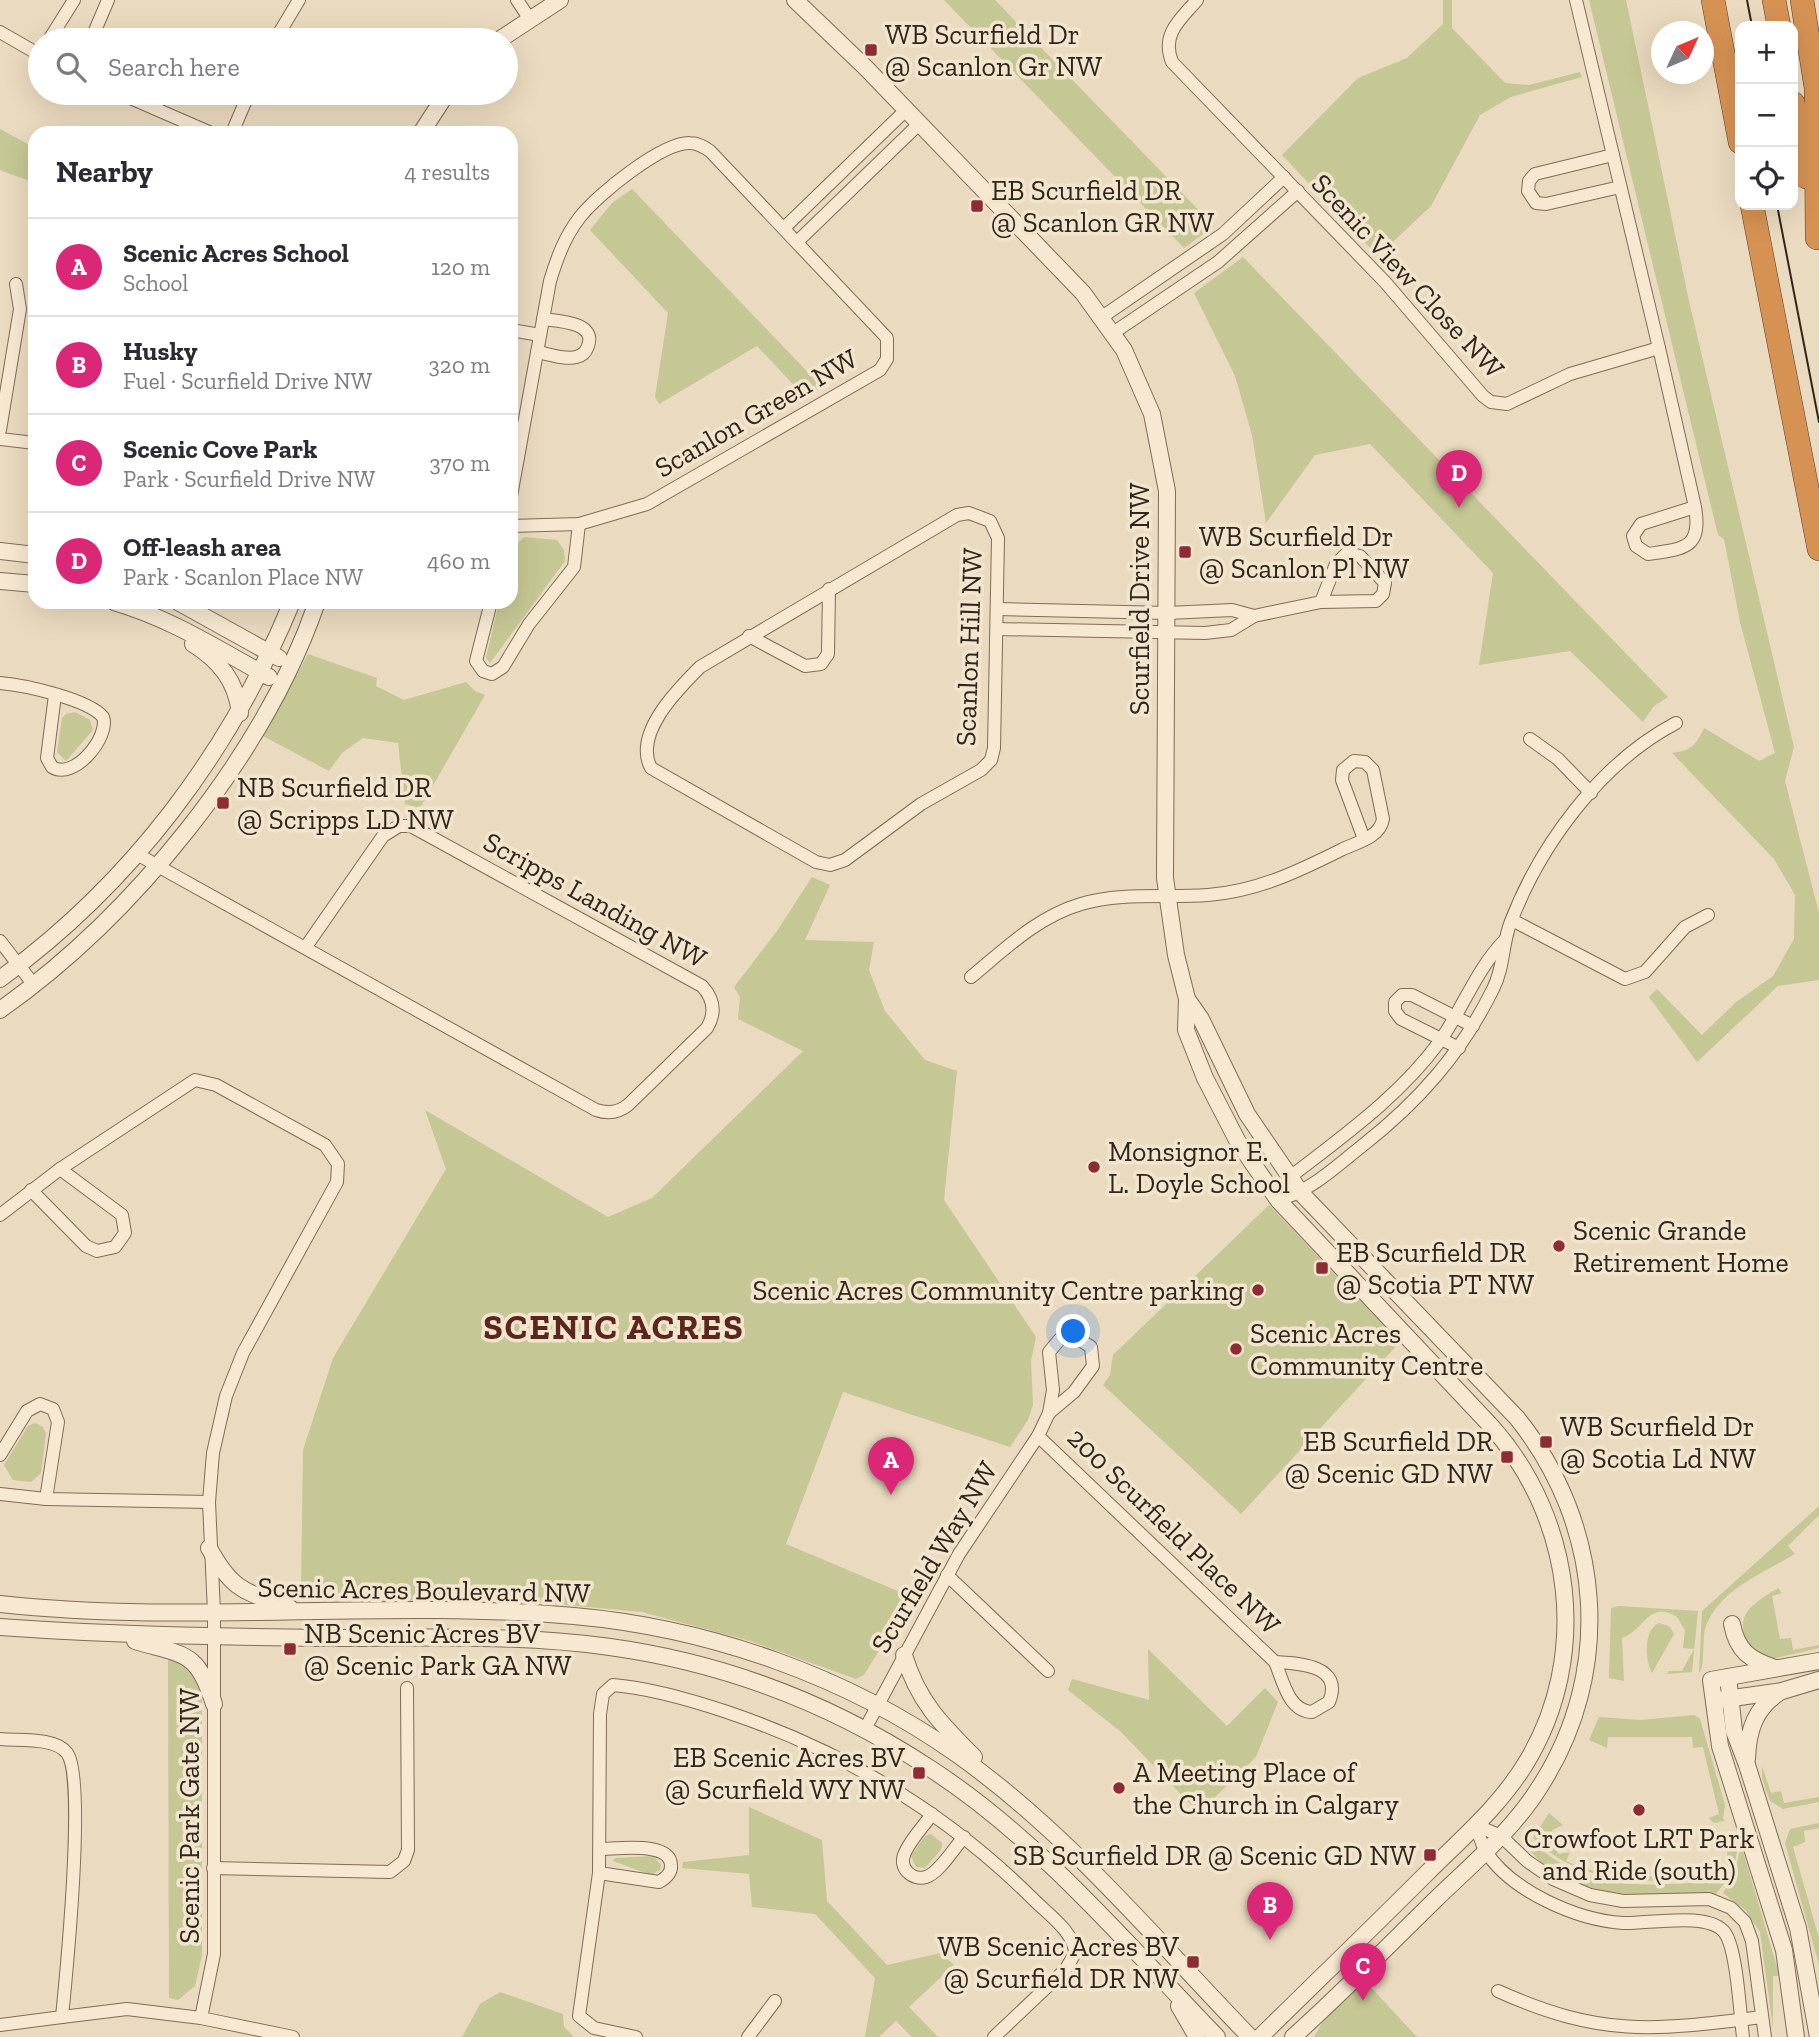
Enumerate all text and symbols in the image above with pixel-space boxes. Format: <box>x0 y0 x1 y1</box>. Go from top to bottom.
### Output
place label: WB Scurfield Dr @ Scanlon Gr NW <box>885 18 1103 83</box>
north arrow <box>1651 21 1714 84</box>
map controls <box>1735 21 1798 210</box>
button: + <box>1735 21 1798 84</box>
search box <box>28 28 518 105</box>
marker: WB Scurfield Dr @ Scanlon Gr NW <box>863 42 879 58</box>
icon: search <box>52 48 90 86</box>
text: Search here <box>108 51 240 83</box>
button: − <box>1735 84 1798 147</box>
button: locate <box>1735 147 1798 210</box>
text: Nearby <box>56 154 153 190</box>
text: 4 results <box>404 158 490 186</box>
street label: Scenic View Close NW <box>1305 167 1512 386</box>
place label: EB Scurfield DR @ Scanlon GR NW <box>991 174 1215 239</box>
marker: EB Scurfield DR @ Scanlon GR NW <box>969 198 985 214</box>
text: Scenic Acres School <box>123 237 349 269</box>
text: A <box>71 253 87 281</box>
text: 120 m <box>431 253 490 281</box>
text: School <box>123 269 188 297</box>
text: Husky <box>123 335 198 367</box>
street label: Scanlon Green NW <box>649 341 864 484</box>
text: B <box>72 351 86 379</box>
text: 320 m <box>429 351 490 379</box>
text: Fuel · Scurfield Drive NW <box>123 367 372 395</box>
text: Scenic Cove Park <box>123 433 317 465</box>
text: C <box>72 449 86 477</box>
text: 370 m <box>430 449 490 477</box>
pin: D <box>1436 450 1482 508</box>
text: Park · Scurfield Drive NW <box>123 465 375 493</box>
street label: Scurfield Drive NW <box>1123 482 1156 715</box>
place label: WB Scurfield Dr @ Scanlon Pl NW <box>1199 520 1410 585</box>
text: Off-leash area <box>123 531 281 563</box>
marker: WB Scurfield Dr @ Scanlon Pl NW <box>1177 544 1193 560</box>
street label: Scanlon Hill NW <box>949 546 989 747</box>
text: D <box>71 547 87 575</box>
text: 460 m <box>427 547 490 575</box>
text: Park · Scanlon Place NW <box>123 563 363 591</box>
place label: NB Scurfield DR @ Scripps LD NW <box>237 771 455 836</box>
marker: NB Scurfield DR @ Scripps LD NW <box>215 795 231 811</box>
street label: Scripps Landing NW <box>478 825 713 975</box>
place label: Monsignor E. L. Doyle School <box>1108 1135 1290 1200</box>
marker: Monsignor E. L. Doyle School <box>1086 1159 1102 1175</box>
place label: Scenic Grande Retirement Home <box>1573 1214 1789 1279</box>
place label: EB Scurfield DR @ Scotia PT NW <box>1336 1236 1535 1301</box>
marker: Scenic Grande Retirement Home <box>1551 1238 1567 1254</box>
marker: EB Scurfield DR @ Scotia PT NW <box>1314 1260 1330 1276</box>
place label: Scenic Acres Community Centre parking <box>752 1274 1244 1307</box>
marker: Scenic Acres Community Centre parking <box>1250 1282 1266 1298</box>
district label: SCENIC ACRES <box>483 1306 745 1348</box>
your location <box>1056 1314 1090 1348</box>
place label: Scenic Acres Community Centre <box>1250 1317 1483 1382</box>
marker: Scenic Acres Community Centre <box>1228 1341 1244 1357</box>
place label: WB Scurfield Dr @ Scotia Ld NW <box>1560 1410 1757 1475</box>
street label: 200 Scurfield Place NW <box>1061 1421 1288 1642</box>
place label: EB Scurfield DR @ Scenic GD NW <box>1285 1425 1494 1490</box>
marker: WB Scurfield Dr @ Scotia Ld NW <box>1538 1434 1554 1450</box>
pin: A <box>868 1437 914 1495</box>
marker: EB Scurfield DR @ Scenic GD NW <box>1499 1449 1515 1465</box>
street label: Scurfield Way NW <box>864 1455 1005 1659</box>
street label: Scenic Acres Boulevard NW <box>257 1571 591 1609</box>
place label: NB Scenic Acres BV @ Scenic Park GA NW <box>304 1617 572 1682</box>
marker: NB Scenic Acres BV @ Scenic Park GA NW <box>282 1641 298 1657</box>
street label: Scenic Park Gate NW <box>173 1687 206 1944</box>
place label: EB Scenic Acres BV @ Scurfield WY NW <box>665 1741 906 1806</box>
place label: A Meeting Place of the Church in Calgary <box>1133 1756 1399 1821</box>
marker: EB Scenic Acres BV @ Scurfield WY NW <box>911 1765 927 1781</box>
marker: A Meeting Place of the Church in Calgary <box>1111 1780 1127 1796</box>
marker: Crowfoot LRT Park and Ride (south) <box>1631 1802 1647 1818</box>
place label: Crowfoot LRT Park and Ride (south) <box>1524 1822 1755 1887</box>
place label: SB Scurfield DR @ Scenic GD NW <box>1013 1839 1417 1872</box>
marker: SB Scurfield DR @ Scenic GD NW <box>1422 1847 1438 1863</box>
pin: B <box>1247 1882 1293 1940</box>
place label: WB Scenic Acres BV @ Scurfield DR NW <box>937 1930 1180 1995</box>
pin: C <box>1340 1943 1386 2001</box>
marker: WB Scenic Acres BV @ Scurfield DR NW <box>1185 1954 1201 1970</box>

